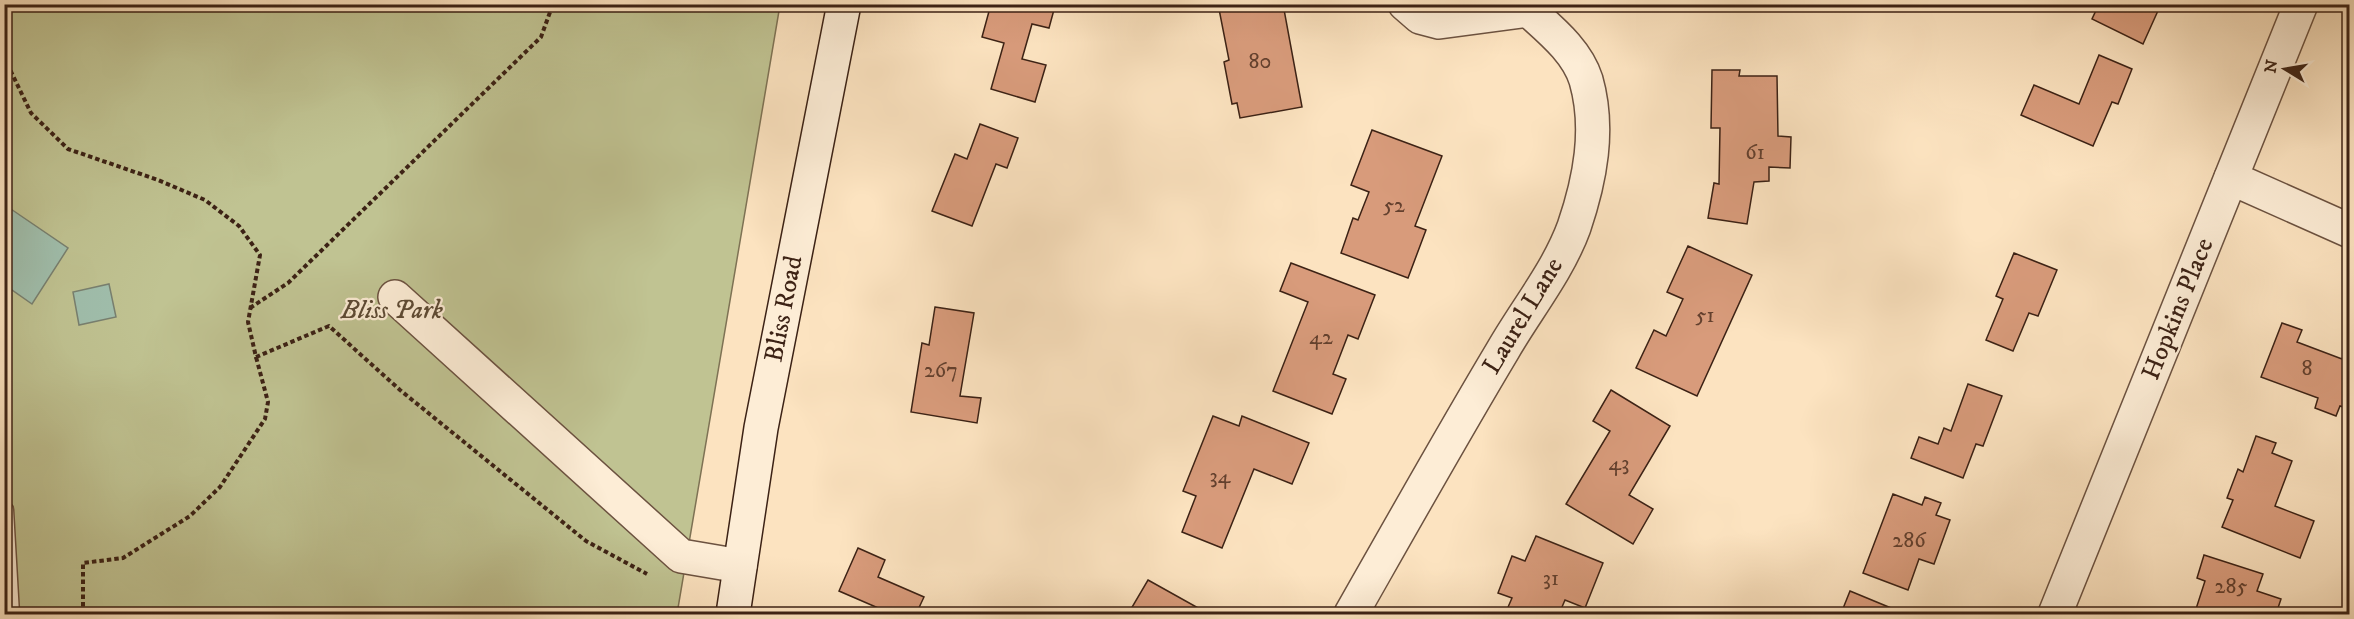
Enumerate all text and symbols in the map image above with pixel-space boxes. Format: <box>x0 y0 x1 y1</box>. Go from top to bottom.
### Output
north arrow <box>2255 39 2315 99</box>
house number: 80 <box>1249 48 1271 75</box>
text: N <box>2260 58 2282 75</box>
house number: 61 <box>1745 139 1765 166</box>
house number: 52 <box>1383 192 1405 219</box>
street label: Hopkins Place <box>2135 233 2221 385</box>
street label: Laurel Lane <box>1475 252 1571 380</box>
street label: Bliss Road <box>758 253 810 365</box>
park label: Bliss Park <box>340 294 443 327</box>
house number: 51 <box>1695 302 1715 329</box>
house number: 42 <box>1309 324 1333 351</box>
house number: 8 <box>2301 355 2313 382</box>
house number: 267 <box>924 357 958 384</box>
house number: 43 <box>1609 450 1629 477</box>
house number: 34 <box>1210 463 1232 490</box>
house number: 286 <box>1892 527 1927 554</box>
house number: 31 <box>1543 565 1559 592</box>
house number: 285 <box>2215 573 2247 600</box>

